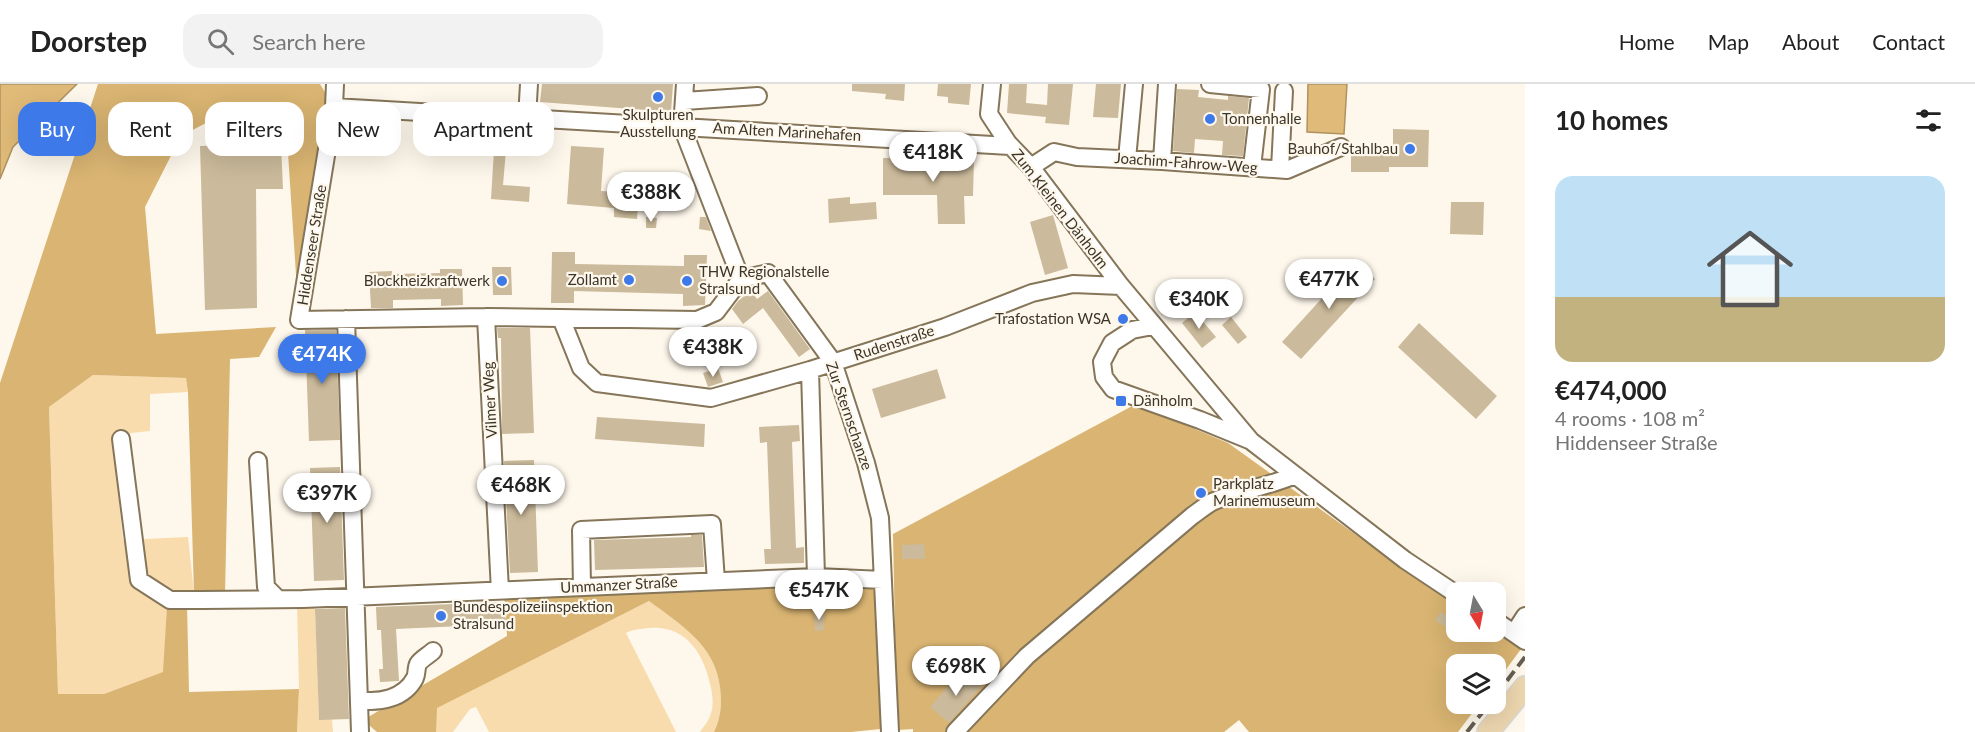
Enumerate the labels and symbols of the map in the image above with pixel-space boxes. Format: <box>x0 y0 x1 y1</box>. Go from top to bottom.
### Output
marker: Skulpturen Ausstellung <box>651 90 665 104</box>
place label: Skulpturen Ausstellung <box>620 105 696 140</box>
place label: Tonnenhalle <box>1222 109 1301 127</box>
marker: Tonnenhalle <box>1203 112 1217 126</box>
street label: Am Alten Marinehafen <box>712 118 862 144</box>
pin: €418K <box>891 132 975 183</box>
place label: Bauhof/Stahlbau <box>1288 139 1398 157</box>
marker: Bauhof/Stahlbau <box>1403 142 1417 156</box>
street label: Zum Kleinen Dänholm <box>1009 145 1113 272</box>
street label: Joachim-Fahrow-Weg <box>1114 148 1258 176</box>
pin: €388K <box>609 172 693 223</box>
street label: Hiddenseer Straße <box>293 183 329 306</box>
pin: €477K <box>1287 259 1371 310</box>
place label: THW Regionalstelle Stralsund <box>699 262 829 297</box>
place label: Zollamt <box>568 270 618 288</box>
place label: Blockheizkraftwerk <box>364 271 490 289</box>
marker: Zollamt <box>622 273 636 287</box>
marker: Blockheizkraftwerk <box>495 274 509 288</box>
marker: THW Regionalstelle Stralsund <box>680 274 694 288</box>
pin: €340K <box>1157 279 1241 330</box>
place label: Trafostation WSA <box>995 309 1112 327</box>
marker: Trafostation WSA <box>1116 312 1130 326</box>
street label: Rudenstraße <box>851 321 936 364</box>
pin: €438K <box>671 327 755 378</box>
pin: €474K <box>280 334 364 385</box>
street label: Zur Sternschanze <box>823 359 877 472</box>
street label: Vilmer Weg <box>478 361 500 439</box>
place label: Dänholm <box>1133 391 1193 409</box>
marker: Dänholm <box>1114 394 1128 408</box>
pin: €468K <box>479 465 563 516</box>
pin: €397K <box>285 473 369 524</box>
place label: Parkplatz Marinemuseum <box>1213 474 1315 509</box>
marker: Parkplatz Marinemuseum <box>1194 486 1208 500</box>
pin: €547K <box>777 570 861 621</box>
street label: Ummanzer Straße <box>560 572 678 596</box>
north arrow <box>1446 582 1506 642</box>
place label: Bundespolizeiinspektion Stralsund <box>453 597 613 632</box>
marker: Bundespolizeiinspektion Stralsund <box>434 609 448 623</box>
pin: €698K <box>914 646 998 697</box>

